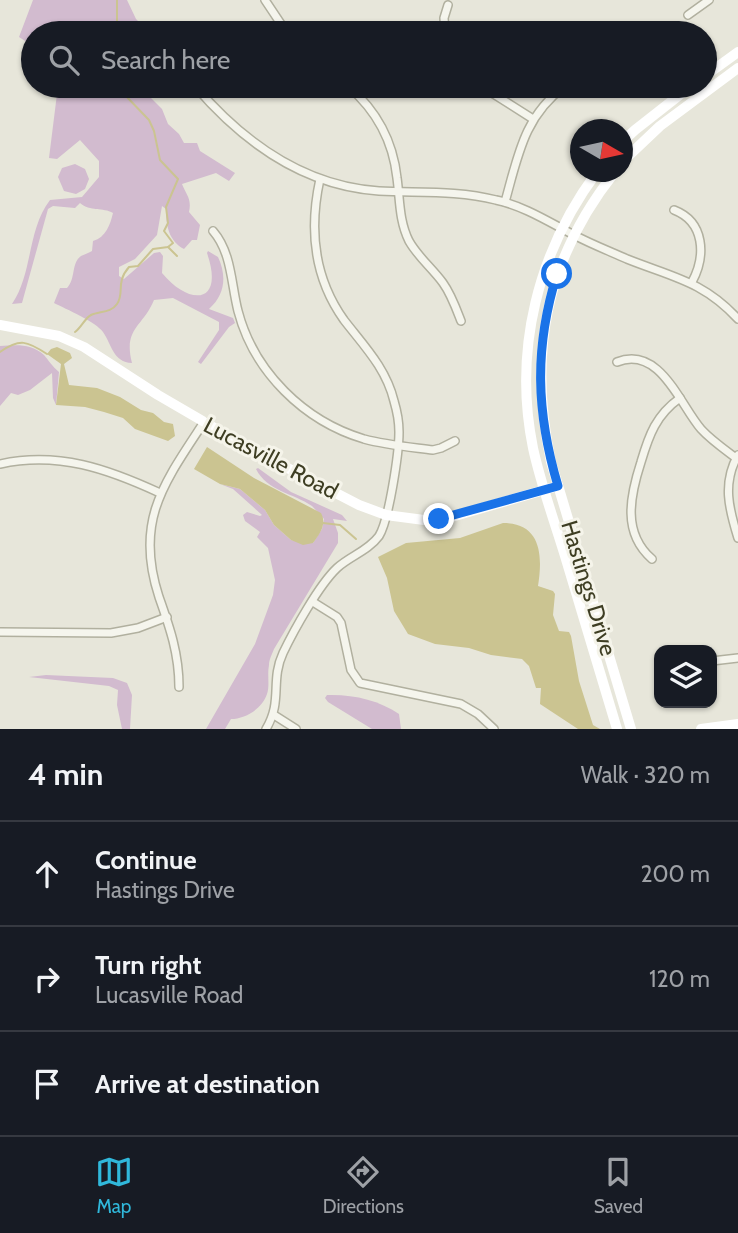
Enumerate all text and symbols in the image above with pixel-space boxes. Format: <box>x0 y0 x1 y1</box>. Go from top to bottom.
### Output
search box <box>21 21 717 98</box>
icon: search <box>45 41 83 79</box>
text: Search here <box>101 44 230 76</box>
north arrow <box>570 119 633 182</box>
route start <box>541 258 572 289</box>
street label: Lucasville Road <box>199 411 343 505</box>
route end <box>423 503 454 534</box>
street label: Hastings Drive <box>555 517 623 659</box>
map controls <box>654 645 717 708</box>
button: layers <box>654 645 717 708</box>
text: 4 min <box>28 756 103 793</box>
text: Walk · 320 m <box>581 761 710 789</box>
text: Continue <box>95 844 197 876</box>
icon: ahead <box>28 855 66 893</box>
text: 200 m <box>640 860 710 888</box>
text: Hastings Drive <box>95 876 235 904</box>
text: Turn right <box>95 949 201 981</box>
icon: right <box>28 960 66 998</box>
text: 120 m <box>649 965 710 993</box>
text: Lucasville Road <box>95 981 243 1009</box>
icon: arrive <box>28 1065 66 1103</box>
text: Arrive at destination <box>95 1068 320 1100</box>
tab: Map <box>95 1153 133 1218</box>
tab: Directions <box>323 1153 404 1218</box>
tab: Saved <box>594 1153 643 1218</box>

